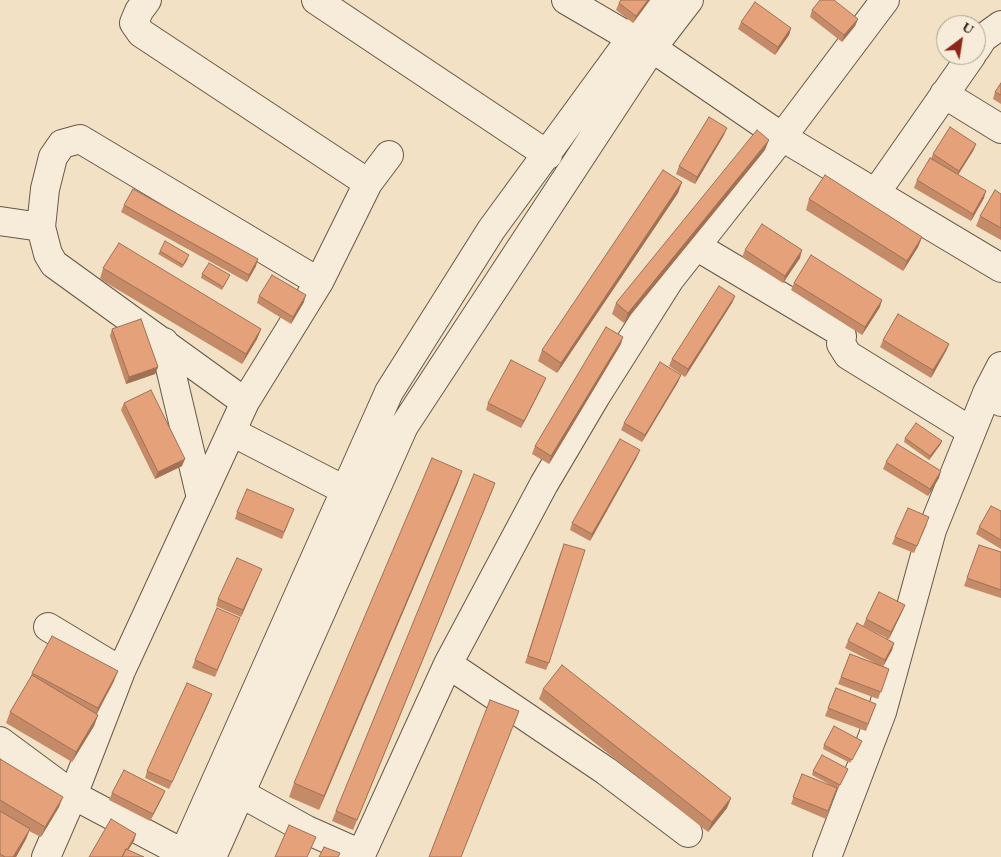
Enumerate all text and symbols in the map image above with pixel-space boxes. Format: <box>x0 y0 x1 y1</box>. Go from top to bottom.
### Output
north arrow <box>936 15 986 65</box>
text: U <box>959 18 977 38</box>

